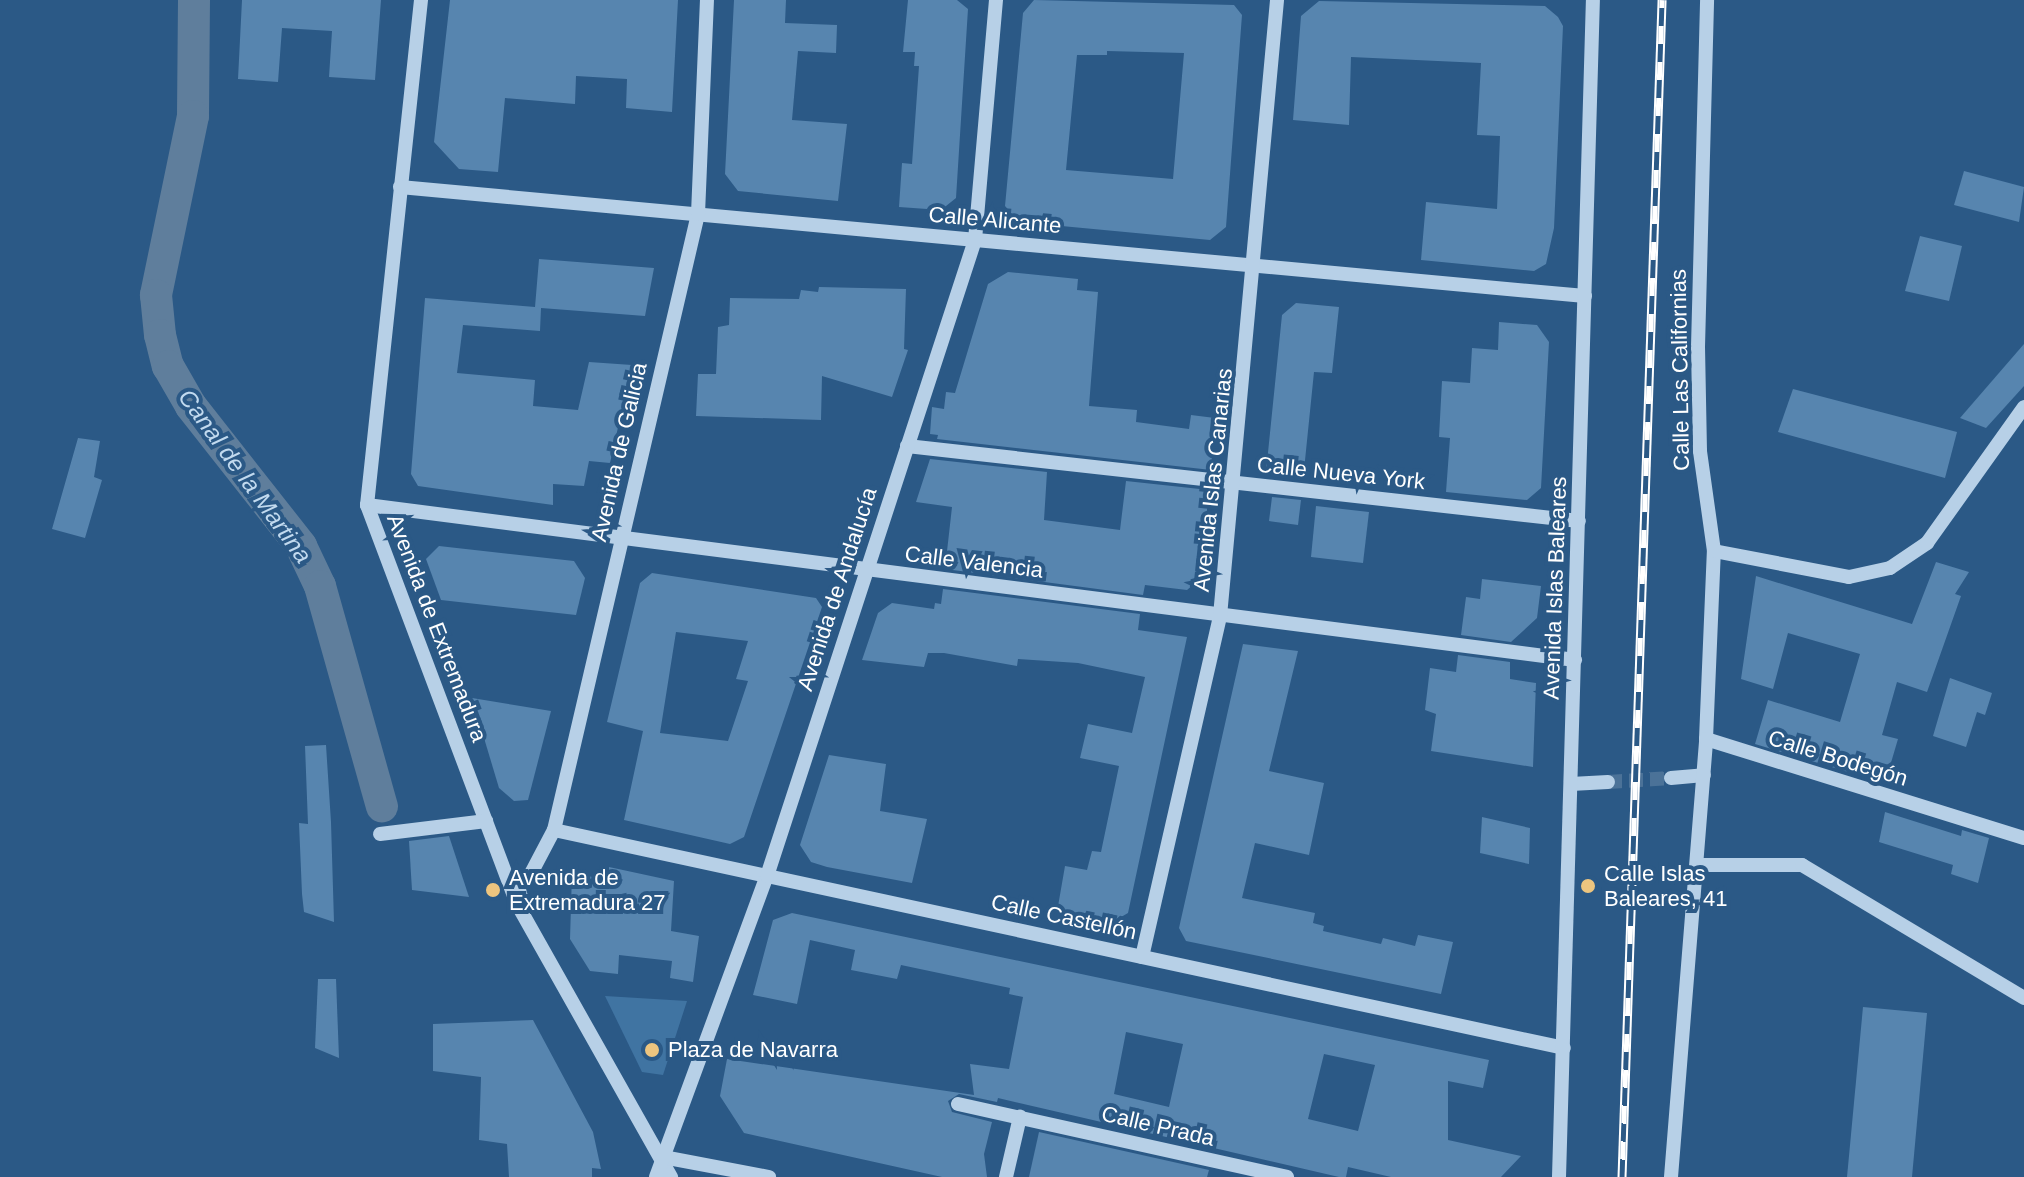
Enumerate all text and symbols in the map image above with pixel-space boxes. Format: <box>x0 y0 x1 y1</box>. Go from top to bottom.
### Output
street label: Calle Alicante <box>927 201 1063 239</box>
street label: Calle Las Californias <box>1665 269 1695 471</box>
street label: Avenida de Galicia <box>586 360 652 544</box>
street label: Avenida Islas Canarias <box>1188 367 1238 593</box>
water label: Canal de la Martina <box>172 383 318 569</box>
street label: Calle Nueva York <box>1255 451 1427 495</box>
street label: Avenida Islas Baleares <box>1538 476 1572 700</box>
street label: Avenida de Andalucía <box>791 483 883 695</box>
street label: Avenida de Extremadura <box>381 510 493 746</box>
street label: Calle Valencia <box>903 540 1045 584</box>
street label: Calle Bodegón <box>1765 724 1911 792</box>
place label: Calle Islas Baleares, 41 <box>1604 860 1728 912</box>
place label: Avenida de Extremadura 27 <box>509 864 666 916</box>
marker: Calle Islas Baleares, 41 <box>1579 877 1597 895</box>
marker: Avenida de Extremadura 27 <box>484 881 502 899</box>
street label: Calle Castellón <box>989 889 1139 945</box>
place label: Plaza de Navarra <box>668 1037 838 1063</box>
marker: Plaza de Navarra <box>643 1041 661 1059</box>
street label: Calle Prada <box>1099 1100 1217 1152</box>

